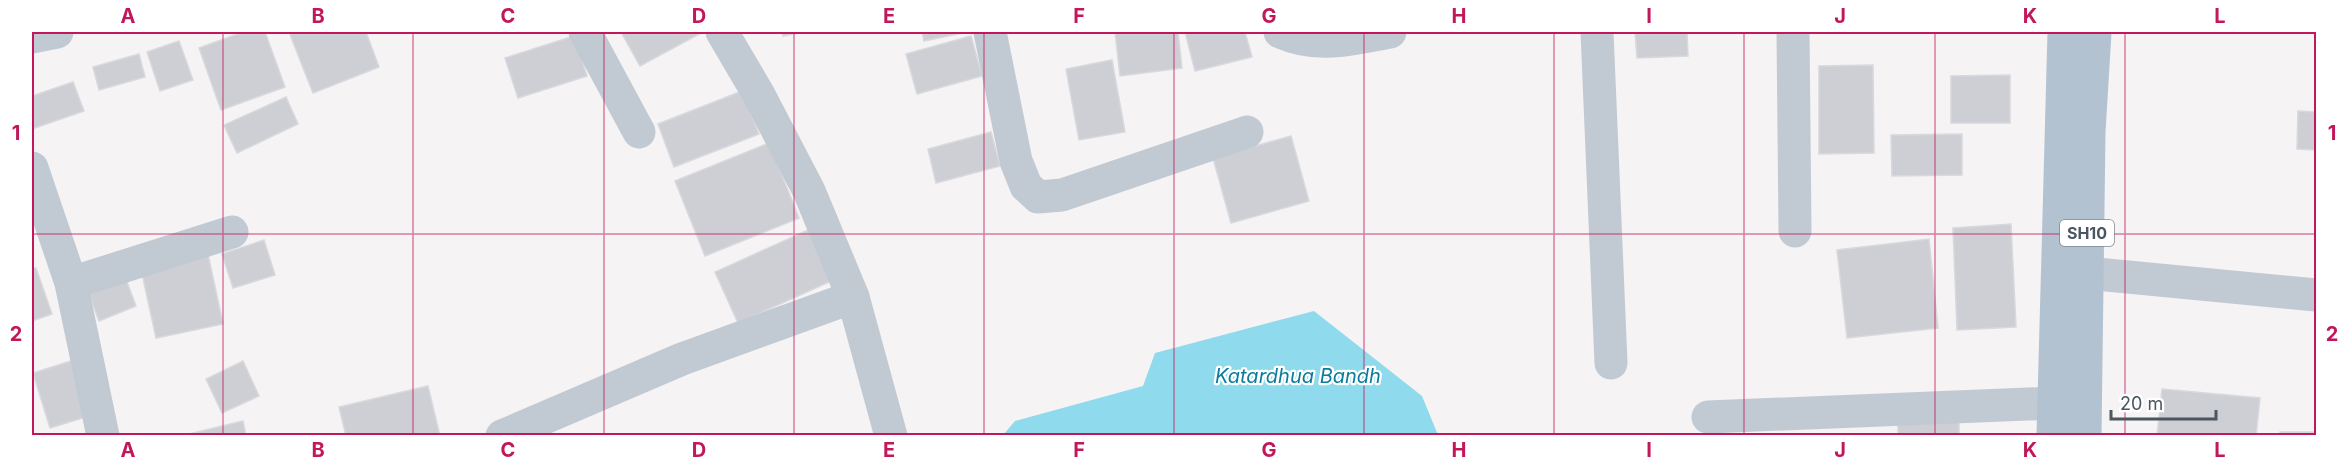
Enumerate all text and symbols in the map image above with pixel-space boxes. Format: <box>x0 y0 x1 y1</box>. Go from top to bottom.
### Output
text: A <box>121 4 136 28</box>
text: B <box>311 4 325 28</box>
text: C <box>501 4 515 28</box>
text: D <box>692 4 706 28</box>
text: E <box>883 4 895 28</box>
text: F <box>1073 4 1085 28</box>
text: G <box>1261 4 1277 28</box>
text: H <box>1452 4 1466 28</box>
text: I <box>1646 4 1652 28</box>
text: J <box>1834 4 1846 28</box>
text: K <box>2023 4 2037 28</box>
text: L <box>2214 4 2226 28</box>
text: 1 <box>12 121 20 145</box>
text: 1 <box>2328 121 2336 145</box>
road number: SH10 <box>2060 220 2114 246</box>
text: 2 <box>10 322 22 346</box>
text: 2 <box>2326 322 2338 346</box>
water label: Katardhua Bandh <box>1215 364 1381 388</box>
scale bar <box>2111 383 2216 421</box>
text: 20 m <box>2120 393 2163 414</box>
text: A <box>121 438 136 462</box>
text: B <box>311 438 325 462</box>
text: C <box>501 438 515 462</box>
text: D <box>692 438 706 462</box>
text: E <box>883 438 895 462</box>
text: F <box>1073 438 1085 462</box>
text: G <box>1261 438 1277 462</box>
text: H <box>1452 438 1466 462</box>
text: I <box>1646 438 1652 462</box>
text: J <box>1834 438 1846 462</box>
text: K <box>2023 438 2037 462</box>
text: L <box>2214 438 2226 462</box>

